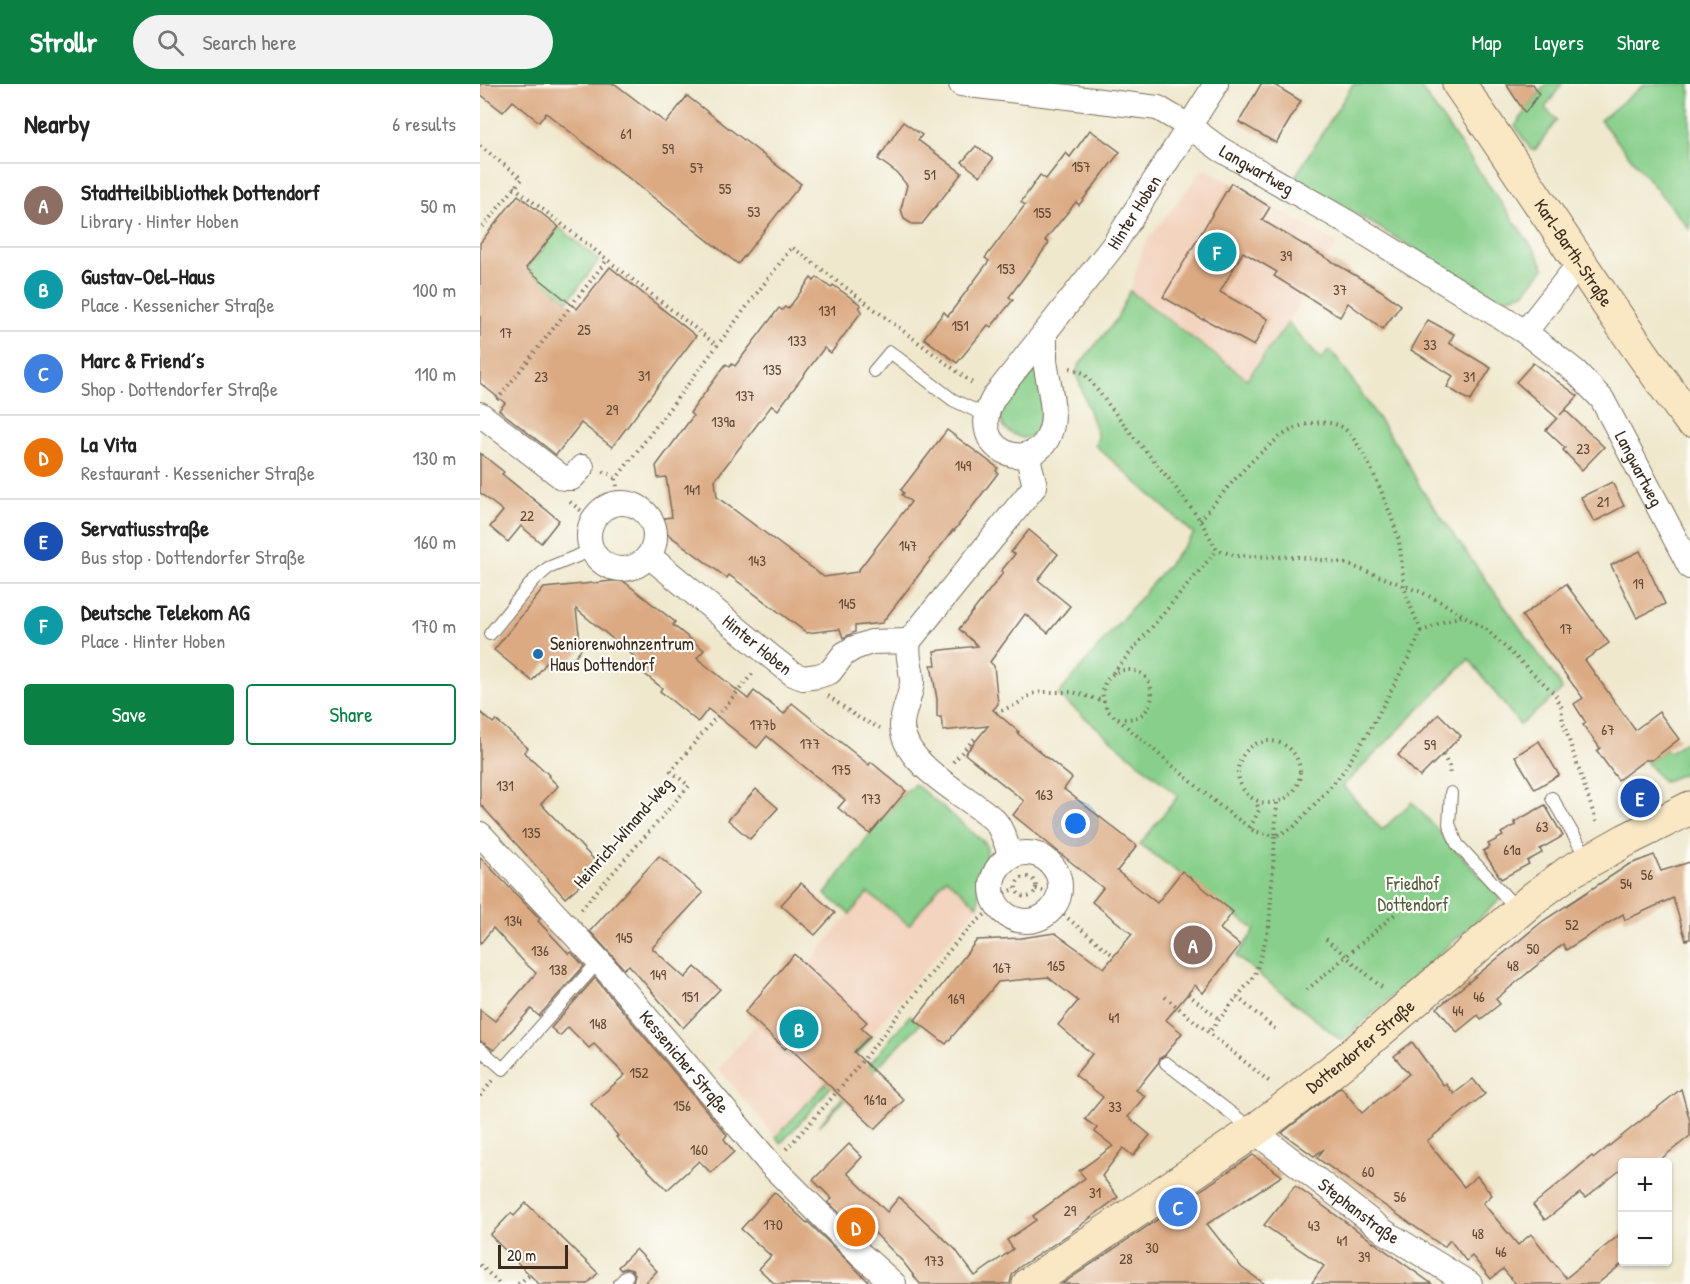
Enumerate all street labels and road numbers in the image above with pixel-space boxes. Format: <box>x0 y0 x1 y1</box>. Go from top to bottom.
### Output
street label: Langwartweg <box>1215 138 1299 201</box>
street label: Hinter Hoben <box>1101 170 1167 254</box>
street label: Karl-Barth-Straße <box>1529 194 1619 311</box>
street label: Langwartweg <box>1609 427 1669 511</box>
street label: Hinter Hoben <box>717 608 798 681</box>
street label: Heinrich-Winand-Weg <box>567 772 678 894</box>
street label: Dottendorfer Straße <box>1300 993 1420 1099</box>
street label: Kessenicher Straße <box>634 1005 735 1118</box>
street label: Stephanstraße <box>1313 1172 1404 1250</box>

